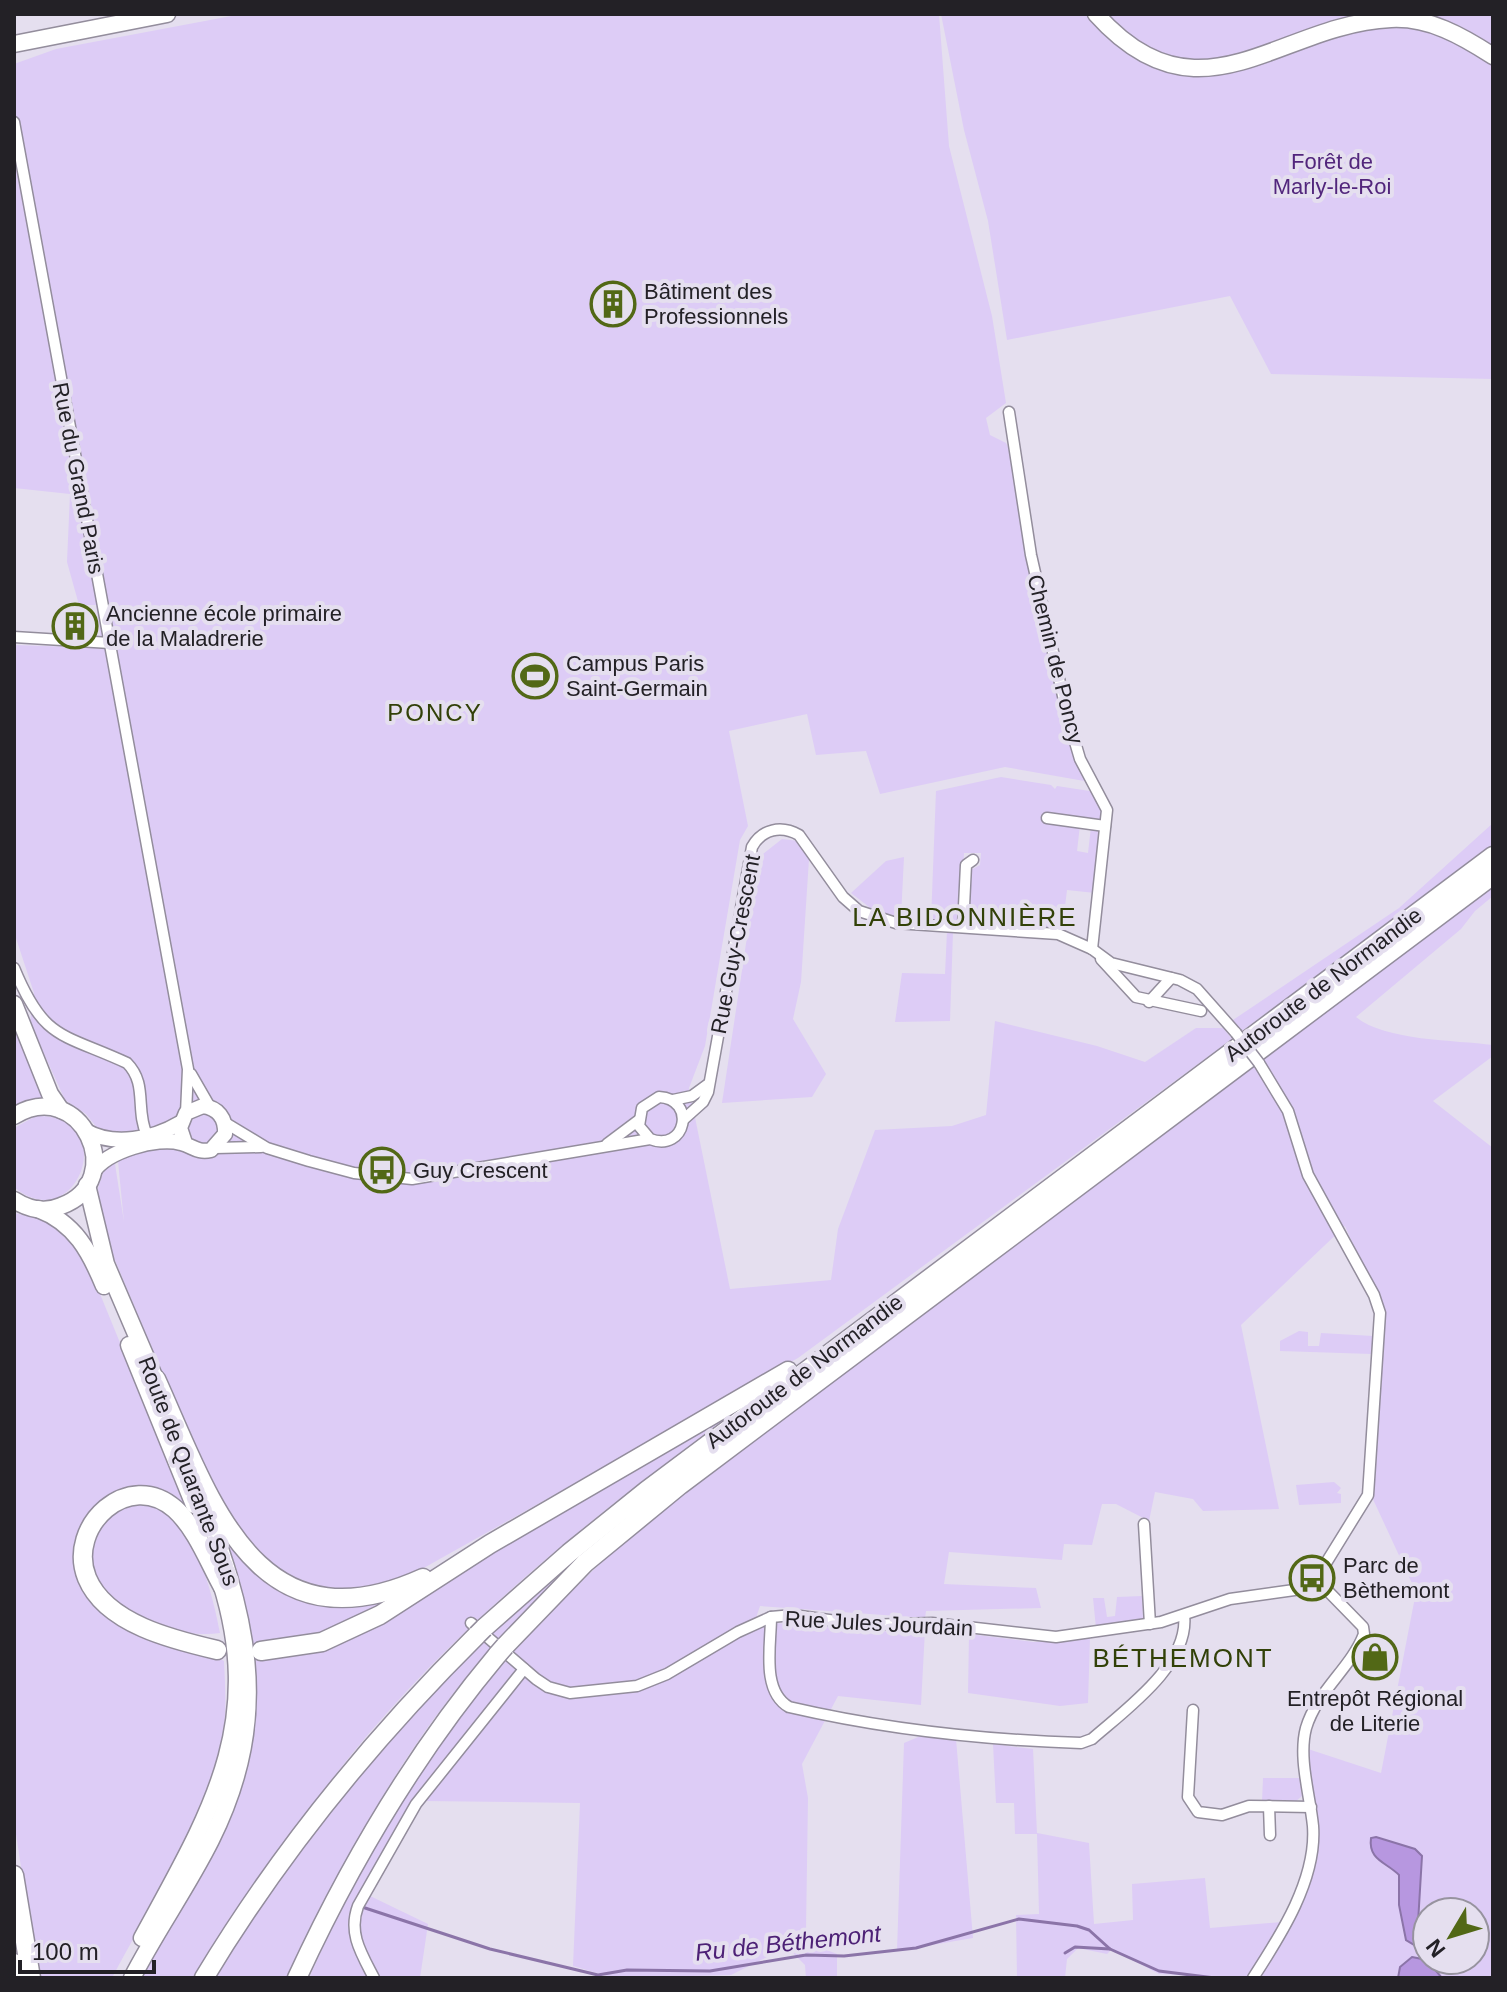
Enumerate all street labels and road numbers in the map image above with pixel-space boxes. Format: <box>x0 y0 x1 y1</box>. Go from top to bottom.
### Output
street label: Rue du Grand Paris <box>48 380 109 576</box>
street label: Chemin de Poncy <box>1022 572 1089 746</box>
street label: Rue Guy-Crescent <box>706 852 765 1036</box>
street label: Autoroute de Normandie <box>1220 902 1427 1067</box>
street label: Autoroute de Normandie <box>701 1289 908 1454</box>
street label: Route de Quarante Sous <box>133 1353 244 1589</box>
street label: Rue Jules Jourdain <box>784 1606 974 1641</box>

